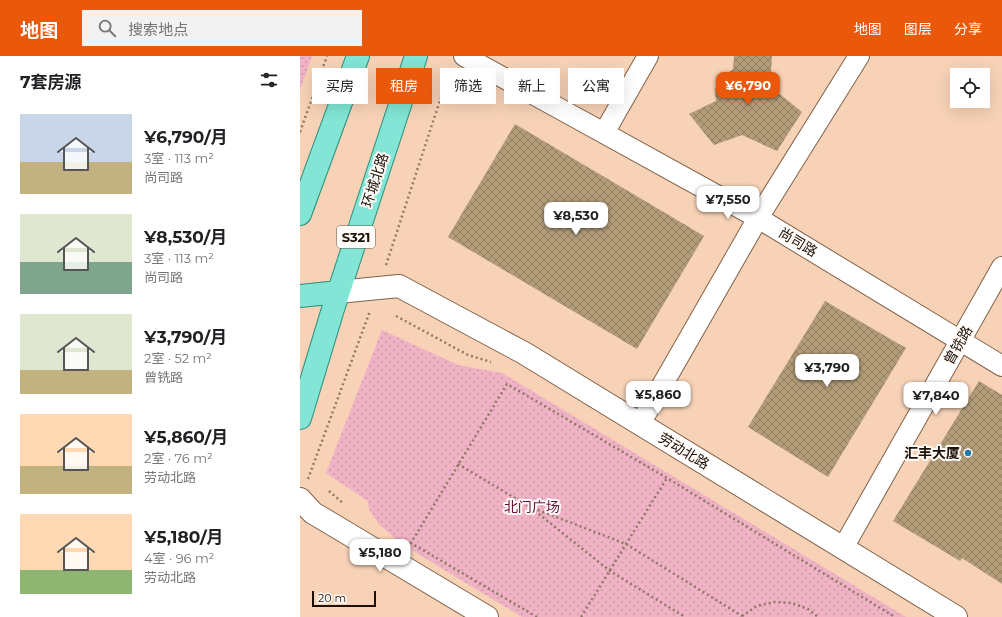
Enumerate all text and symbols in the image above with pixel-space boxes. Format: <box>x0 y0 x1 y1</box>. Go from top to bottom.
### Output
search box <box>82 10 362 46</box>
icon: search <box>96 17 118 39</box>
text: 地图 <box>20 19 58 42</box>
text: 搜索地点 <box>128 20 188 39</box>
text: 地图 <box>854 20 882 38</box>
text: 图层 <box>904 20 932 38</box>
text: 分享 <box>954 20 982 38</box>
chip: 买房 <box>312 68 368 104</box>
chip: 租房 <box>376 68 432 104</box>
chip: 筛选 <box>440 68 496 104</box>
chip: 新上 <box>504 68 560 104</box>
chip: 公寓 <box>568 68 624 104</box>
map controls <box>950 68 990 108</box>
button: locate <box>950 68 990 108</box>
icon: filters <box>258 69 280 91</box>
text: 7套房源 <box>20 72 82 92</box>
pin: ¥6,790 <box>715 72 781 106</box>
text: ¥6,790 <box>725 77 771 93</box>
text: ¥6,790/月 <box>144 127 228 147</box>
icon: home <box>52 130 100 178</box>
text: 3室 · 113 m² <box>144 150 214 166</box>
street label: 环城北路 <box>358 151 392 209</box>
text: 尚司路 <box>144 169 183 185</box>
pin: ¥7,550 <box>695 186 761 220</box>
text: ¥7,550 <box>706 191 750 207</box>
pin: ¥8,530 <box>543 202 609 236</box>
text: ¥8,530 <box>553 207 599 223</box>
street label: 尚司路 <box>775 223 821 261</box>
road number: S321 <box>337 226 375 248</box>
text: ¥8,530/月 <box>144 227 227 247</box>
icon: home <box>52 230 100 278</box>
text: 3室 · 113 m² <box>144 250 214 266</box>
text: 尚司路 <box>144 269 183 285</box>
street label: 曾铣路 <box>940 322 976 368</box>
text: ¥3,790/月 <box>144 327 227 347</box>
icon: home <box>52 330 100 378</box>
text: 2室 · 52 m² <box>144 350 212 366</box>
pin: ¥3,790 <box>794 354 860 388</box>
text: ¥3,790 <box>804 359 850 375</box>
text: 曾铣路 <box>144 369 183 385</box>
pin: ¥5,860 <box>625 381 691 415</box>
pin: ¥7,840 <box>903 382 969 416</box>
text: ¥5,860 <box>635 386 681 402</box>
text: ¥7,840 <box>912 387 960 403</box>
text: ¥5,860/月 <box>144 427 228 447</box>
street label: 劳动北路 <box>655 429 713 473</box>
icon: home <box>52 430 100 478</box>
place label: 汇丰大厦 <box>904 444 960 462</box>
marker: 汇丰大厦 <box>963 448 973 458</box>
text: 2室 · 76 m² <box>144 450 213 466</box>
text: 劳动北路 <box>144 469 196 485</box>
park label: 北门广场 <box>504 498 560 516</box>
text: ¥5,180/月 <box>144 527 224 547</box>
icon: home <box>52 530 100 578</box>
pin: ¥5,180 <box>347 539 413 573</box>
text: ¥5,180 <box>359 544 402 560</box>
text: 4室 · 96 m² <box>144 550 214 566</box>
text: 劳动北路 <box>144 569 196 585</box>
scale bar <box>312 589 376 608</box>
text: 20 m <box>318 591 346 605</box>

